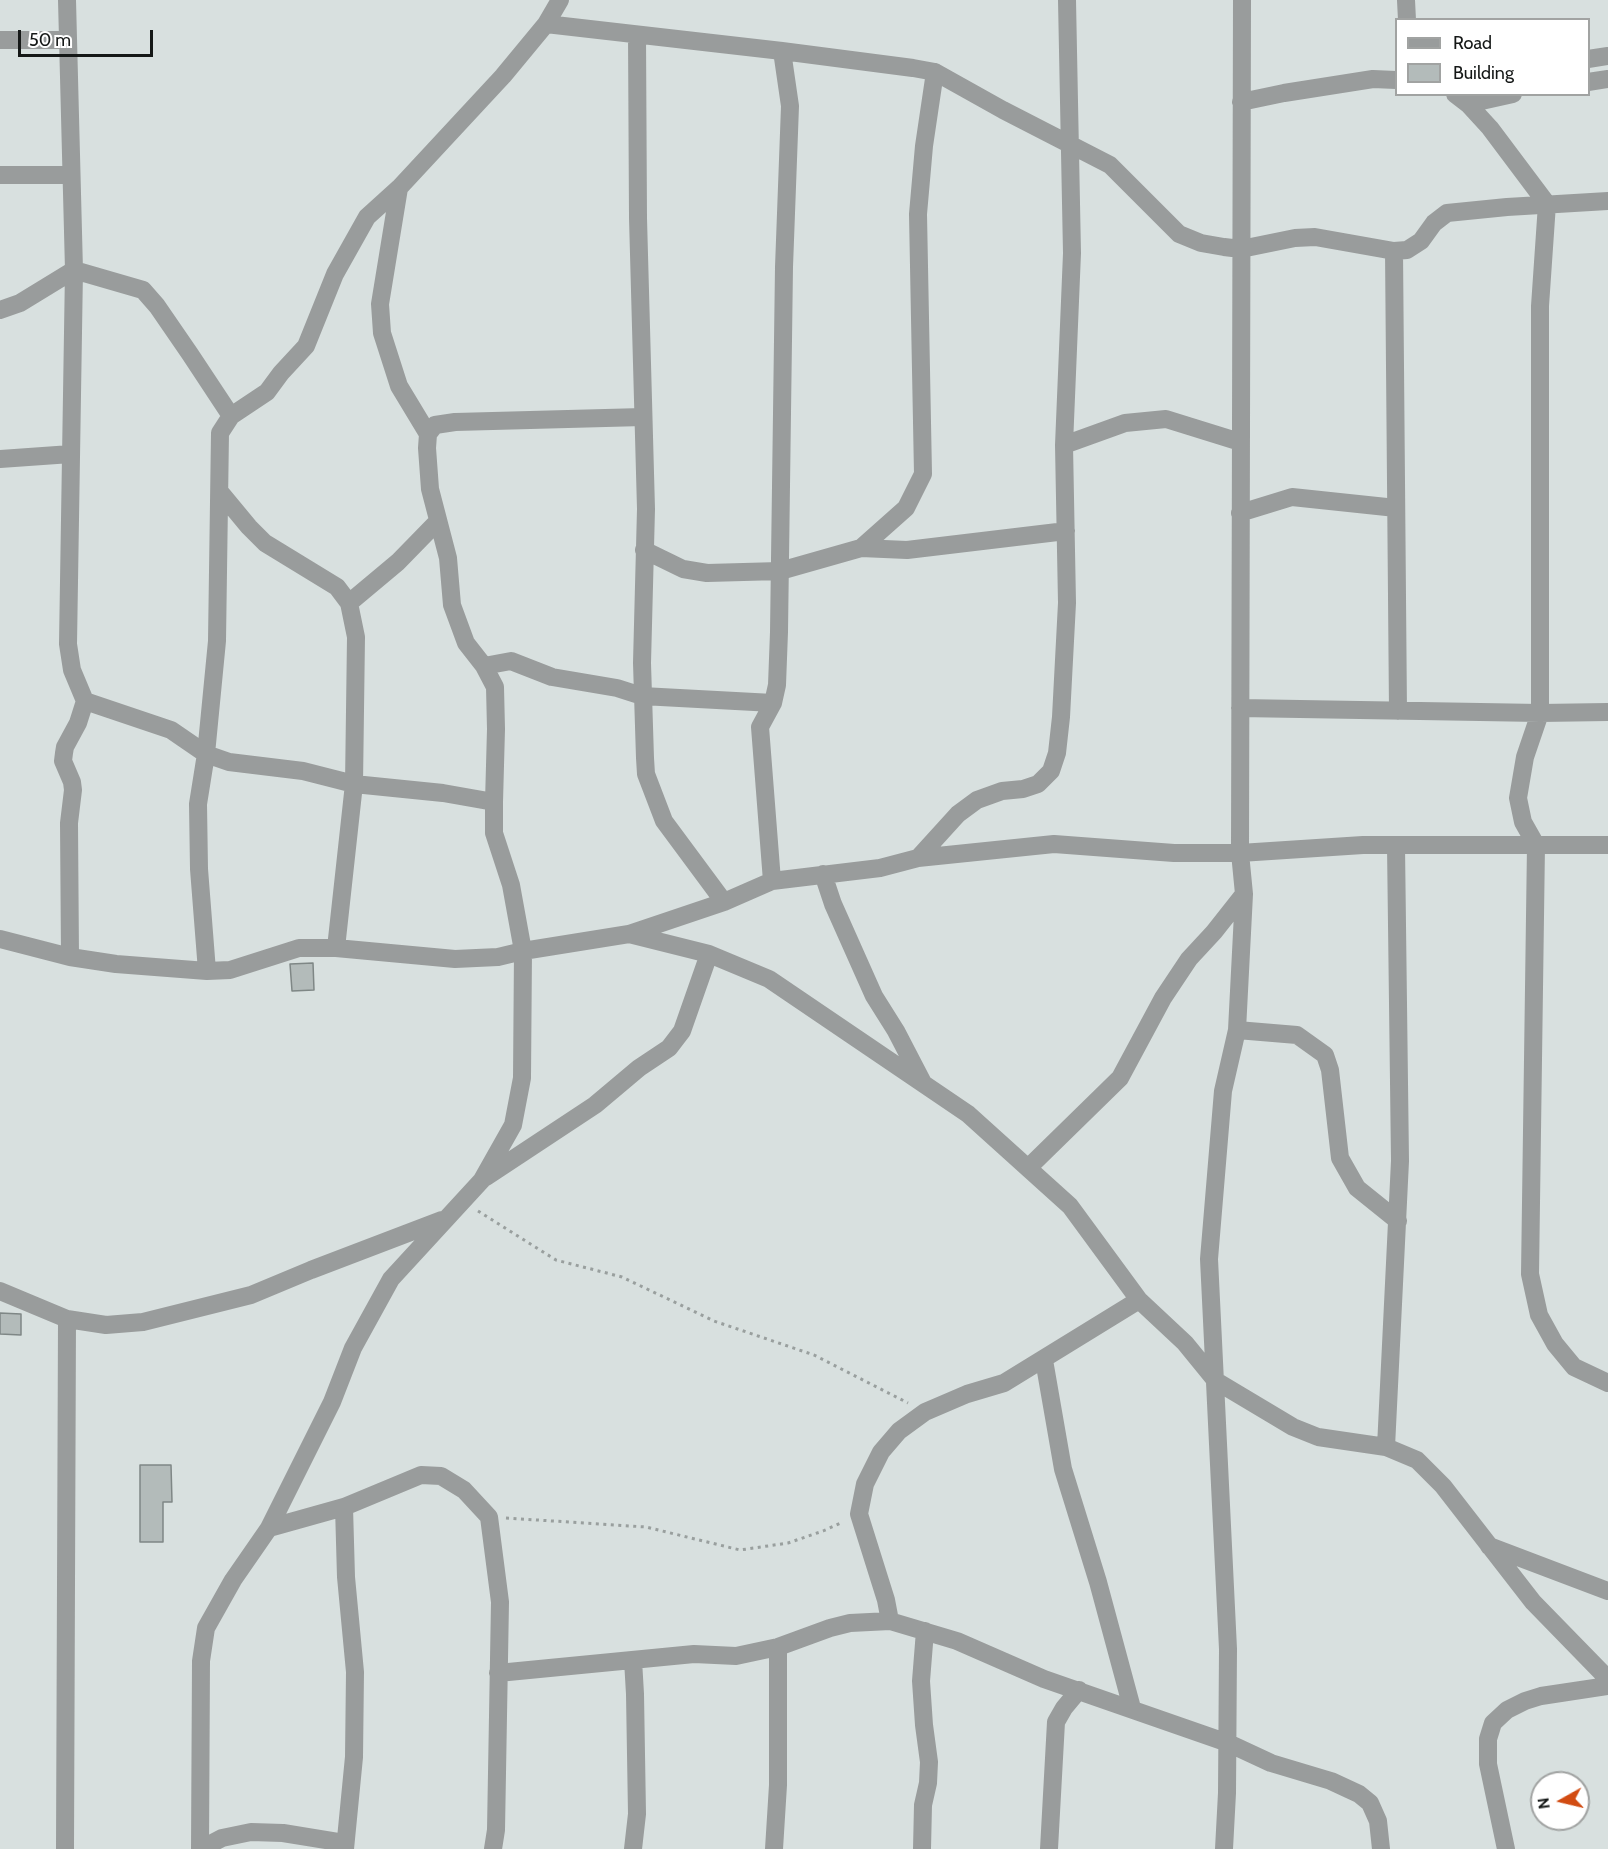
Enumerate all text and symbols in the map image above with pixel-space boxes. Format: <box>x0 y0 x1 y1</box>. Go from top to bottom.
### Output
scale bar <box>21 18 156 56</box>
legend <box>1395 18 1590 96</box>
text: 50 m <box>29 29 71 51</box>
text: Road <box>1453 32 1492 54</box>
text: Building <box>1453 62 1514 84</box>
north arrow <box>1530 1771 1590 1831</box>
text: N <box>1533 1796 1554 1810</box>

